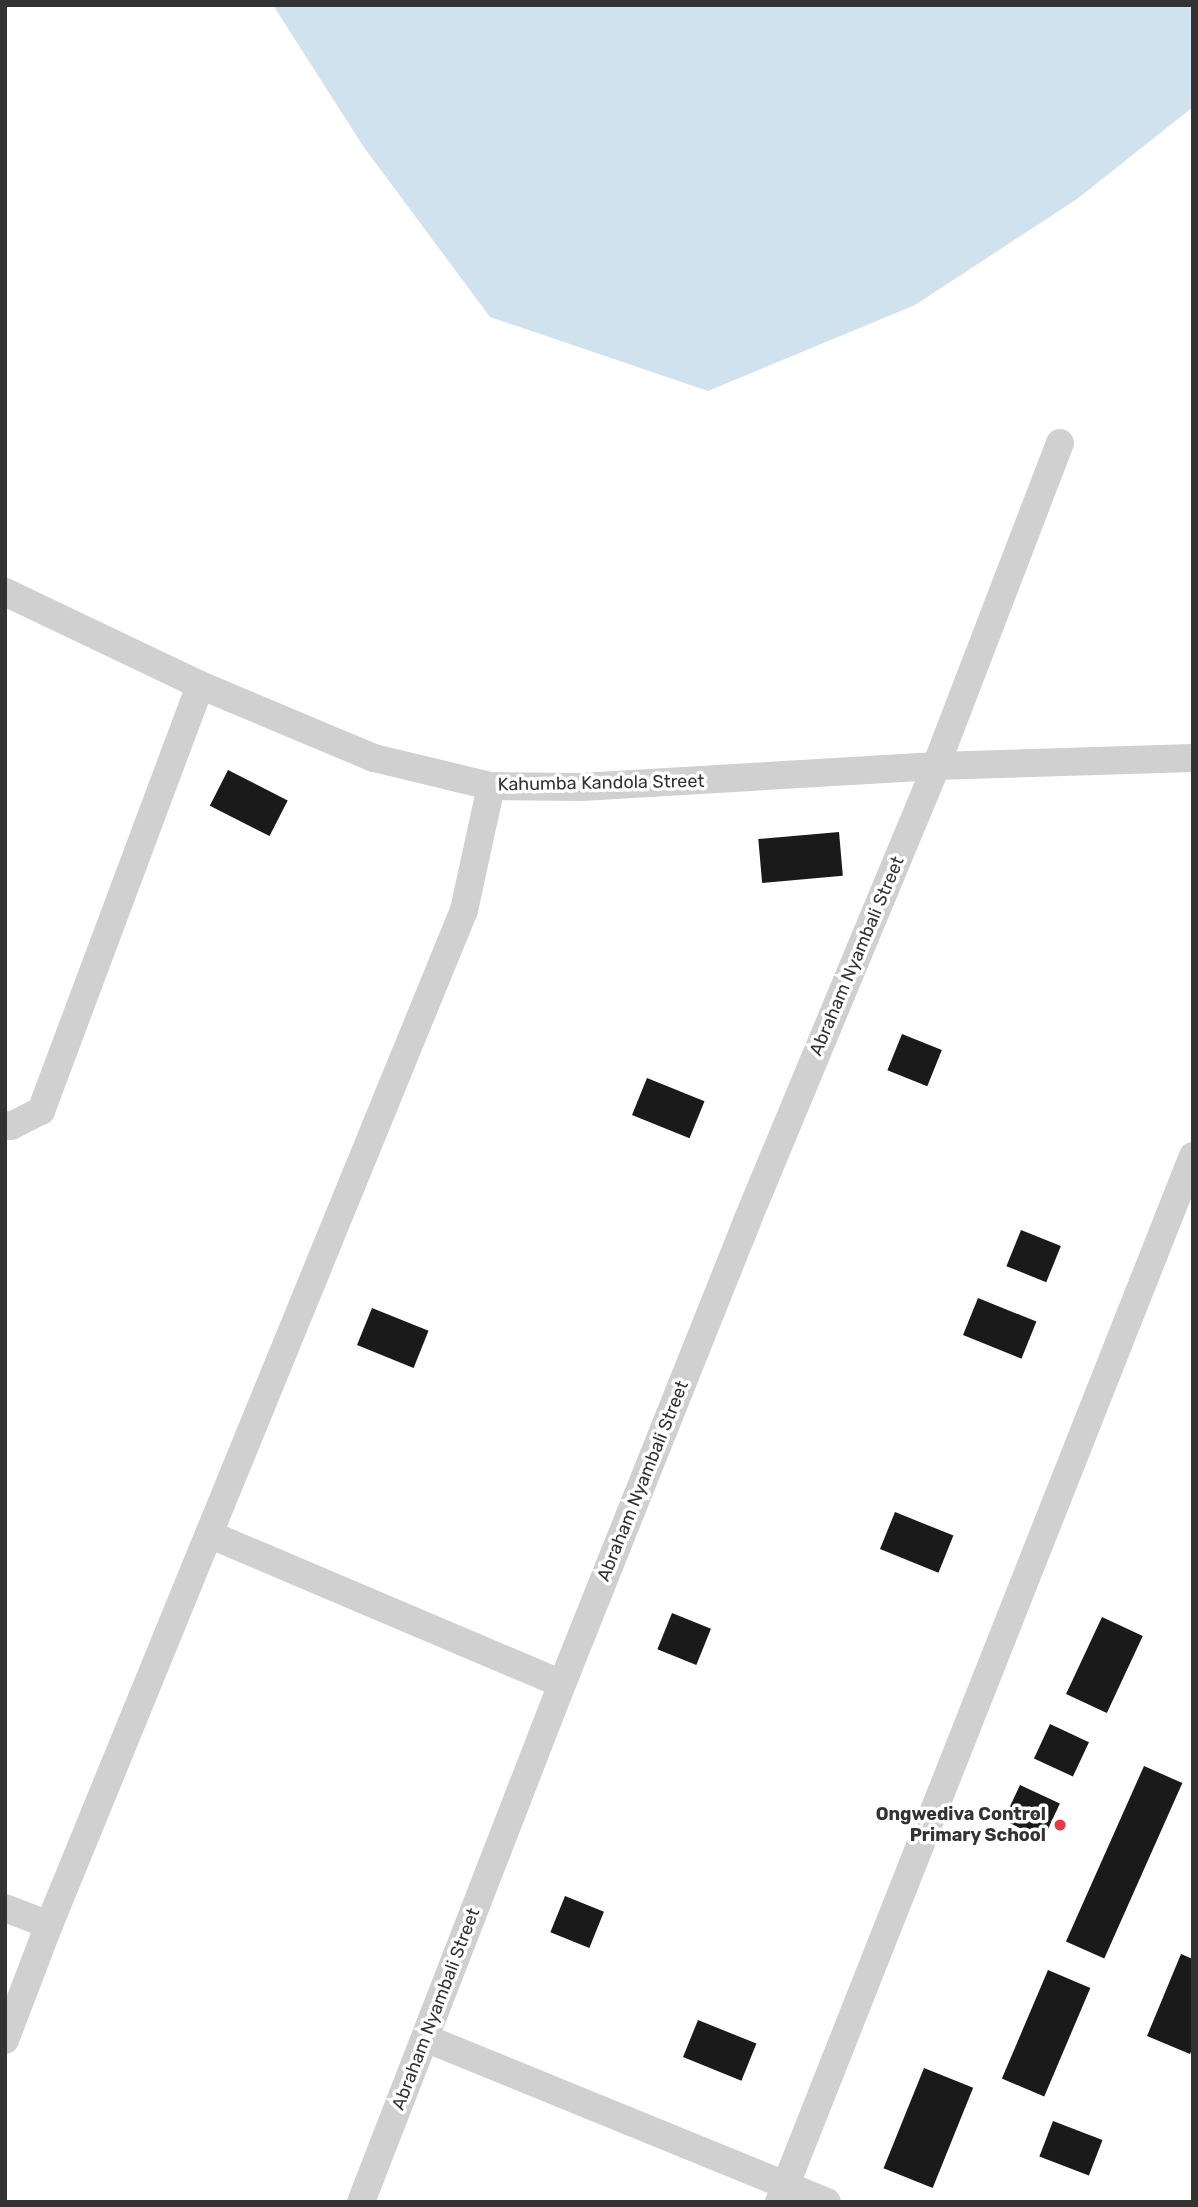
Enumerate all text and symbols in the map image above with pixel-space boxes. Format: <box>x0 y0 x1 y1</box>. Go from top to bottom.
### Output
street label: Kahumba Kandola Street <box>497 770 705 796</box>
street label: Abraham Nyambali Street <box>805 853 909 1059</box>
street label: Abraham Nyambali Street <box>593 1377 693 1585</box>
place label: Ongwediva Control Primary School <box>876 1804 1046 1846</box>
marker: Ongwediva Control Primary School <box>1052 1817 1068 1833</box>
street label: Abraham Nyambali Street <box>387 1905 485 2113</box>

